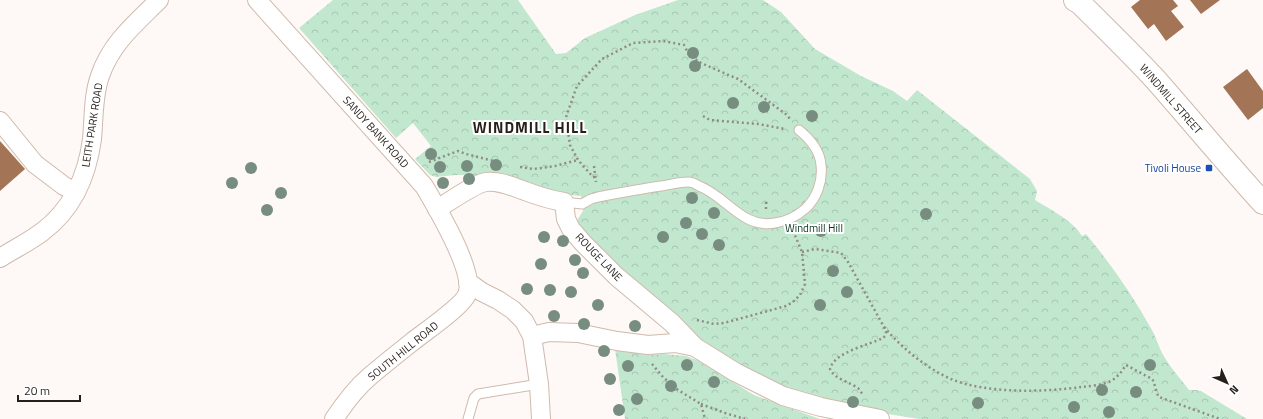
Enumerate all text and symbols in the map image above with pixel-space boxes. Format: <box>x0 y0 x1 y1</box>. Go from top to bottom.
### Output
street label: WINDMILL STREET <box>1136 60 1206 138</box>
street label: LEITH PARK ROAD <box>77 82 107 168</box>
street label: SANDY BANK ROAD <box>339 93 413 171</box>
district label: WINDMILL HILL <box>473 116 587 139</box>
place label: Tivoli House <box>1145 160 1201 176</box>
marker: Tivoli House <box>1204 163 1214 173</box>
park label: Windmill Hill <box>785 220 843 236</box>
street label: ROUGE LANE <box>572 229 626 285</box>
street label: SOUTH HILL ROAD <box>364 318 442 384</box>
north arrow <box>1207 363 1247 403</box>
scale bar <box>18 377 80 403</box>
text: 20 m <box>24 381 50 400</box>
text: N <box>1226 382 1242 398</box>

